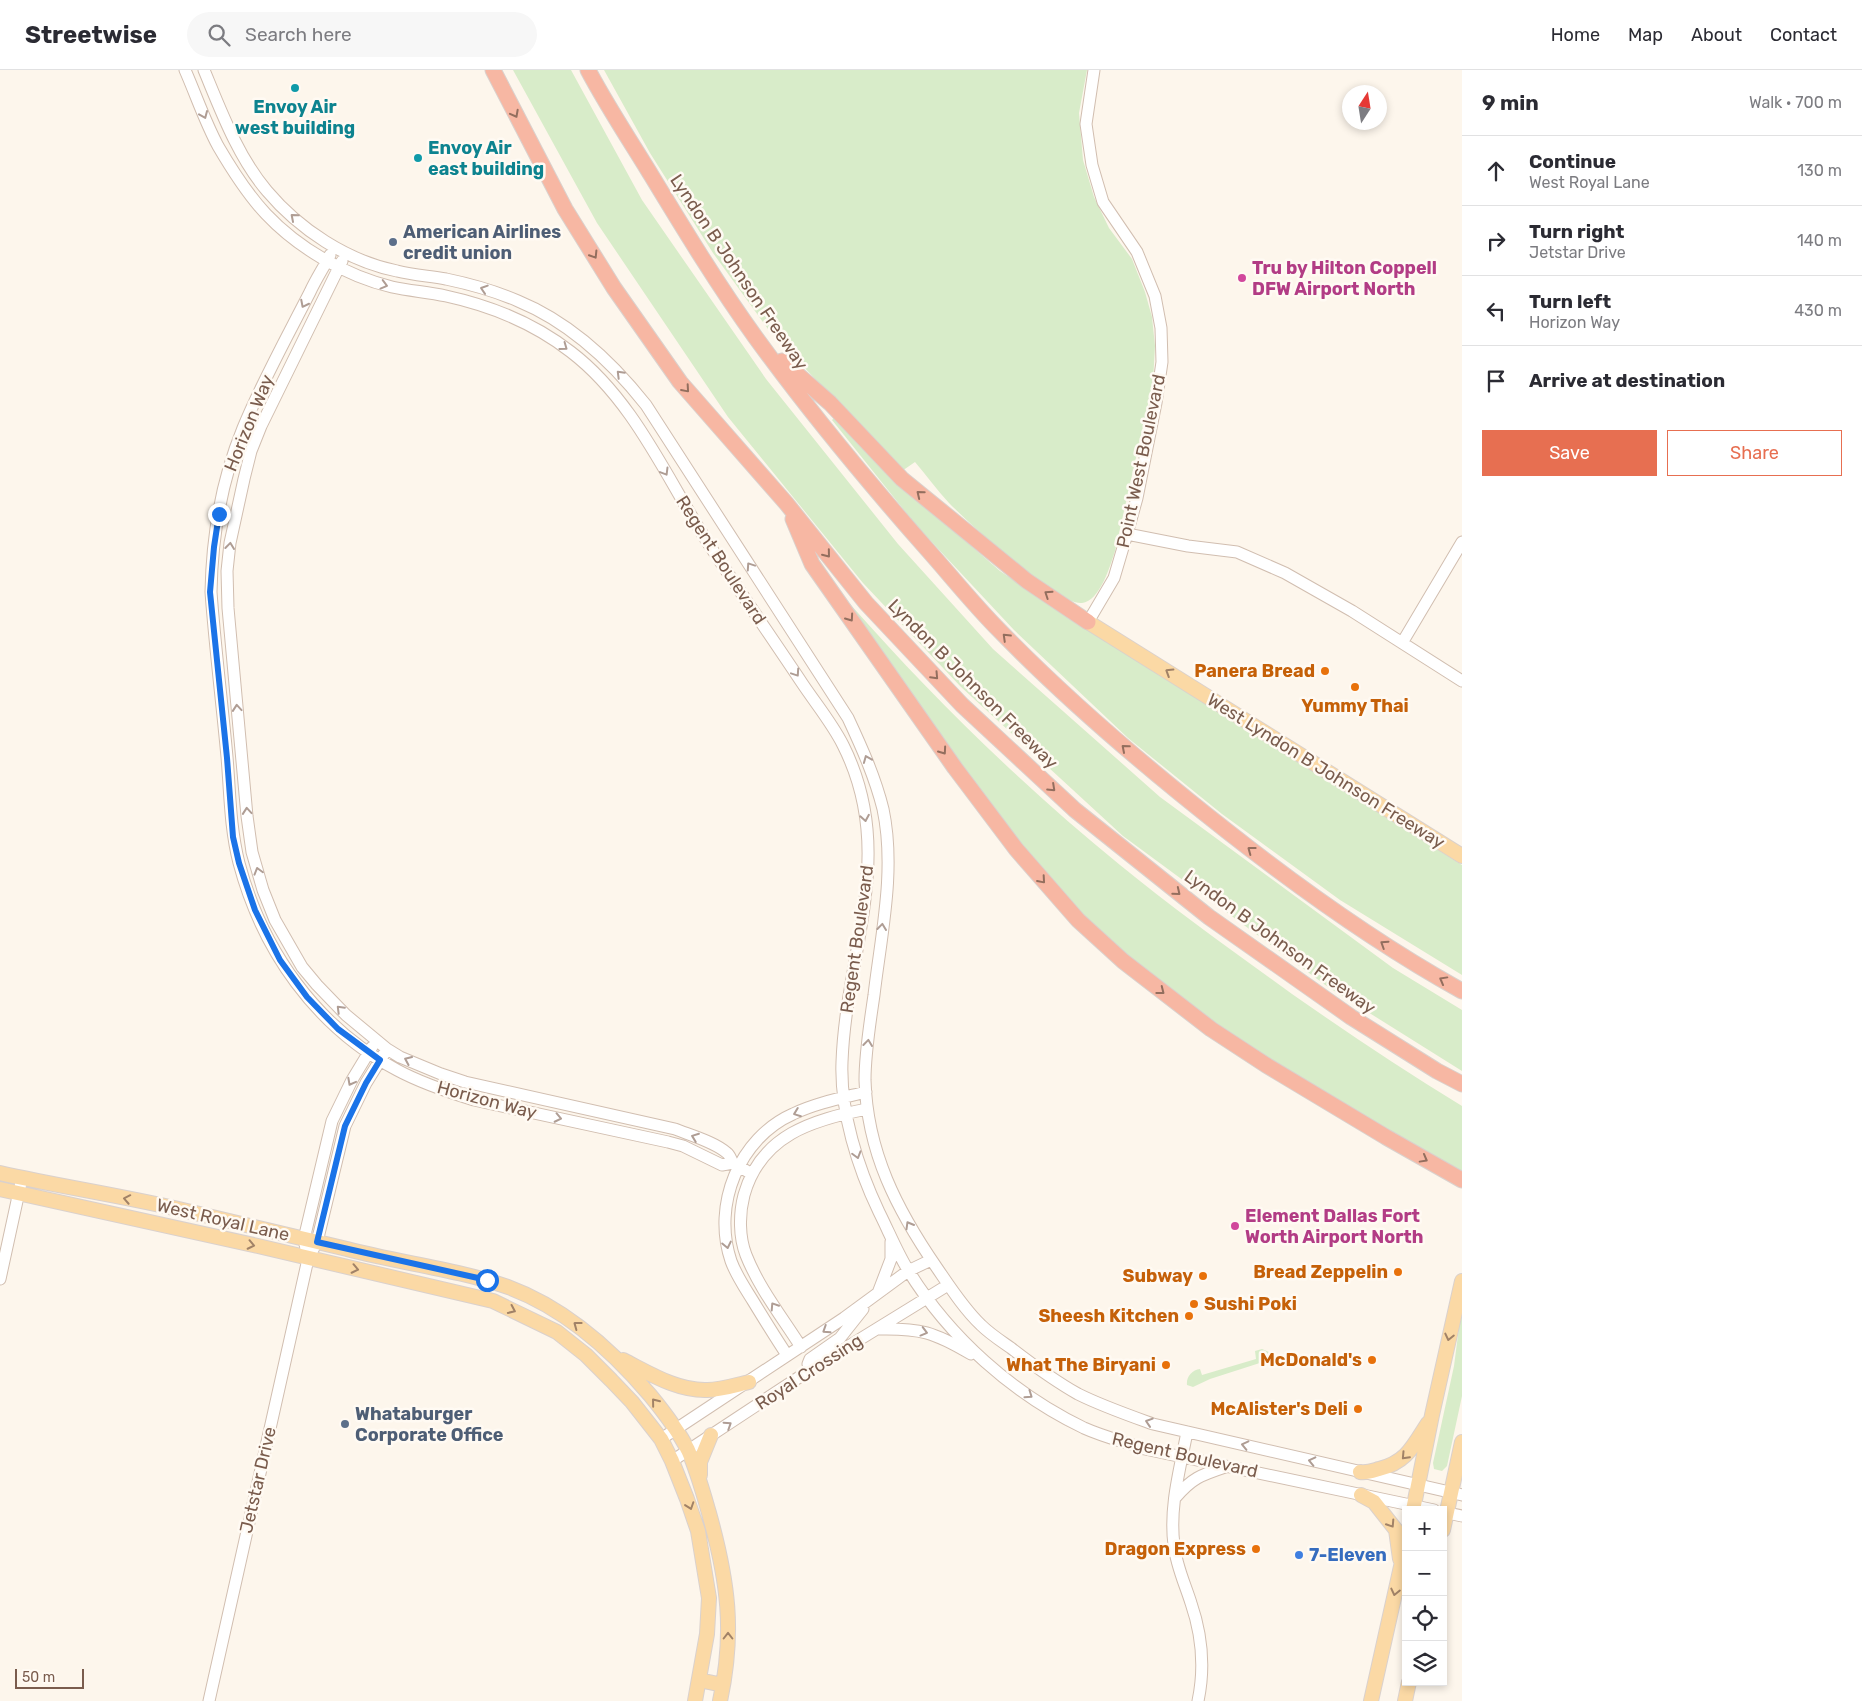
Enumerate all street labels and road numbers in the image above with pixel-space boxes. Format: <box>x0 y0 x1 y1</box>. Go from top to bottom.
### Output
street label: Lyndon B Johnson Freeway <box>665 170 813 374</box>
street label: Horizon Way <box>220 371 278 475</box>
street label: Point West Boulevard <box>1112 372 1170 550</box>
street label: Regent Boulevard <box>671 492 771 628</box>
street label: Lyndon B Johnson Freeway <box>883 594 1063 774</box>
street label: West Lyndon B Johnson Freeway <box>1203 689 1449 853</box>
street label: Regent Boulevard <box>836 864 878 1014</box>
street label: Lyndon B Johnson Freeway <box>1180 865 1380 1019</box>
street label: Horizon Way <box>435 1076 539 1124</box>
street label: West Royal Lane <box>154 1194 292 1246</box>
street label: Royal Crossing <box>751 1329 867 1415</box>
street label: Jetstar Drive <box>235 1425 281 1535</box>
street label: Regent Boulevard <box>1110 1428 1260 1482</box>

